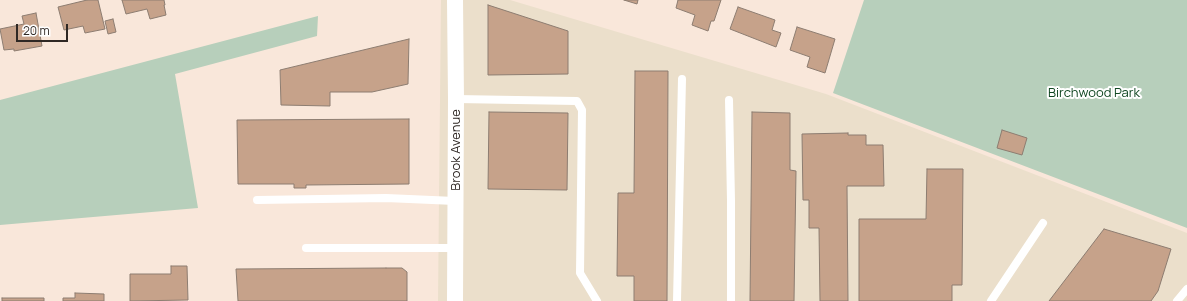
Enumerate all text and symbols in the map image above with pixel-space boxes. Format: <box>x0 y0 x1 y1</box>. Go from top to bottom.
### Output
scale bar <box>18 16 70 42</box>
text: 20 m <box>23 22 50 39</box>
park label: Birchwood Park <box>1048 85 1140 101</box>
street label: Brook Avenue <box>448 109 464 191</box>

